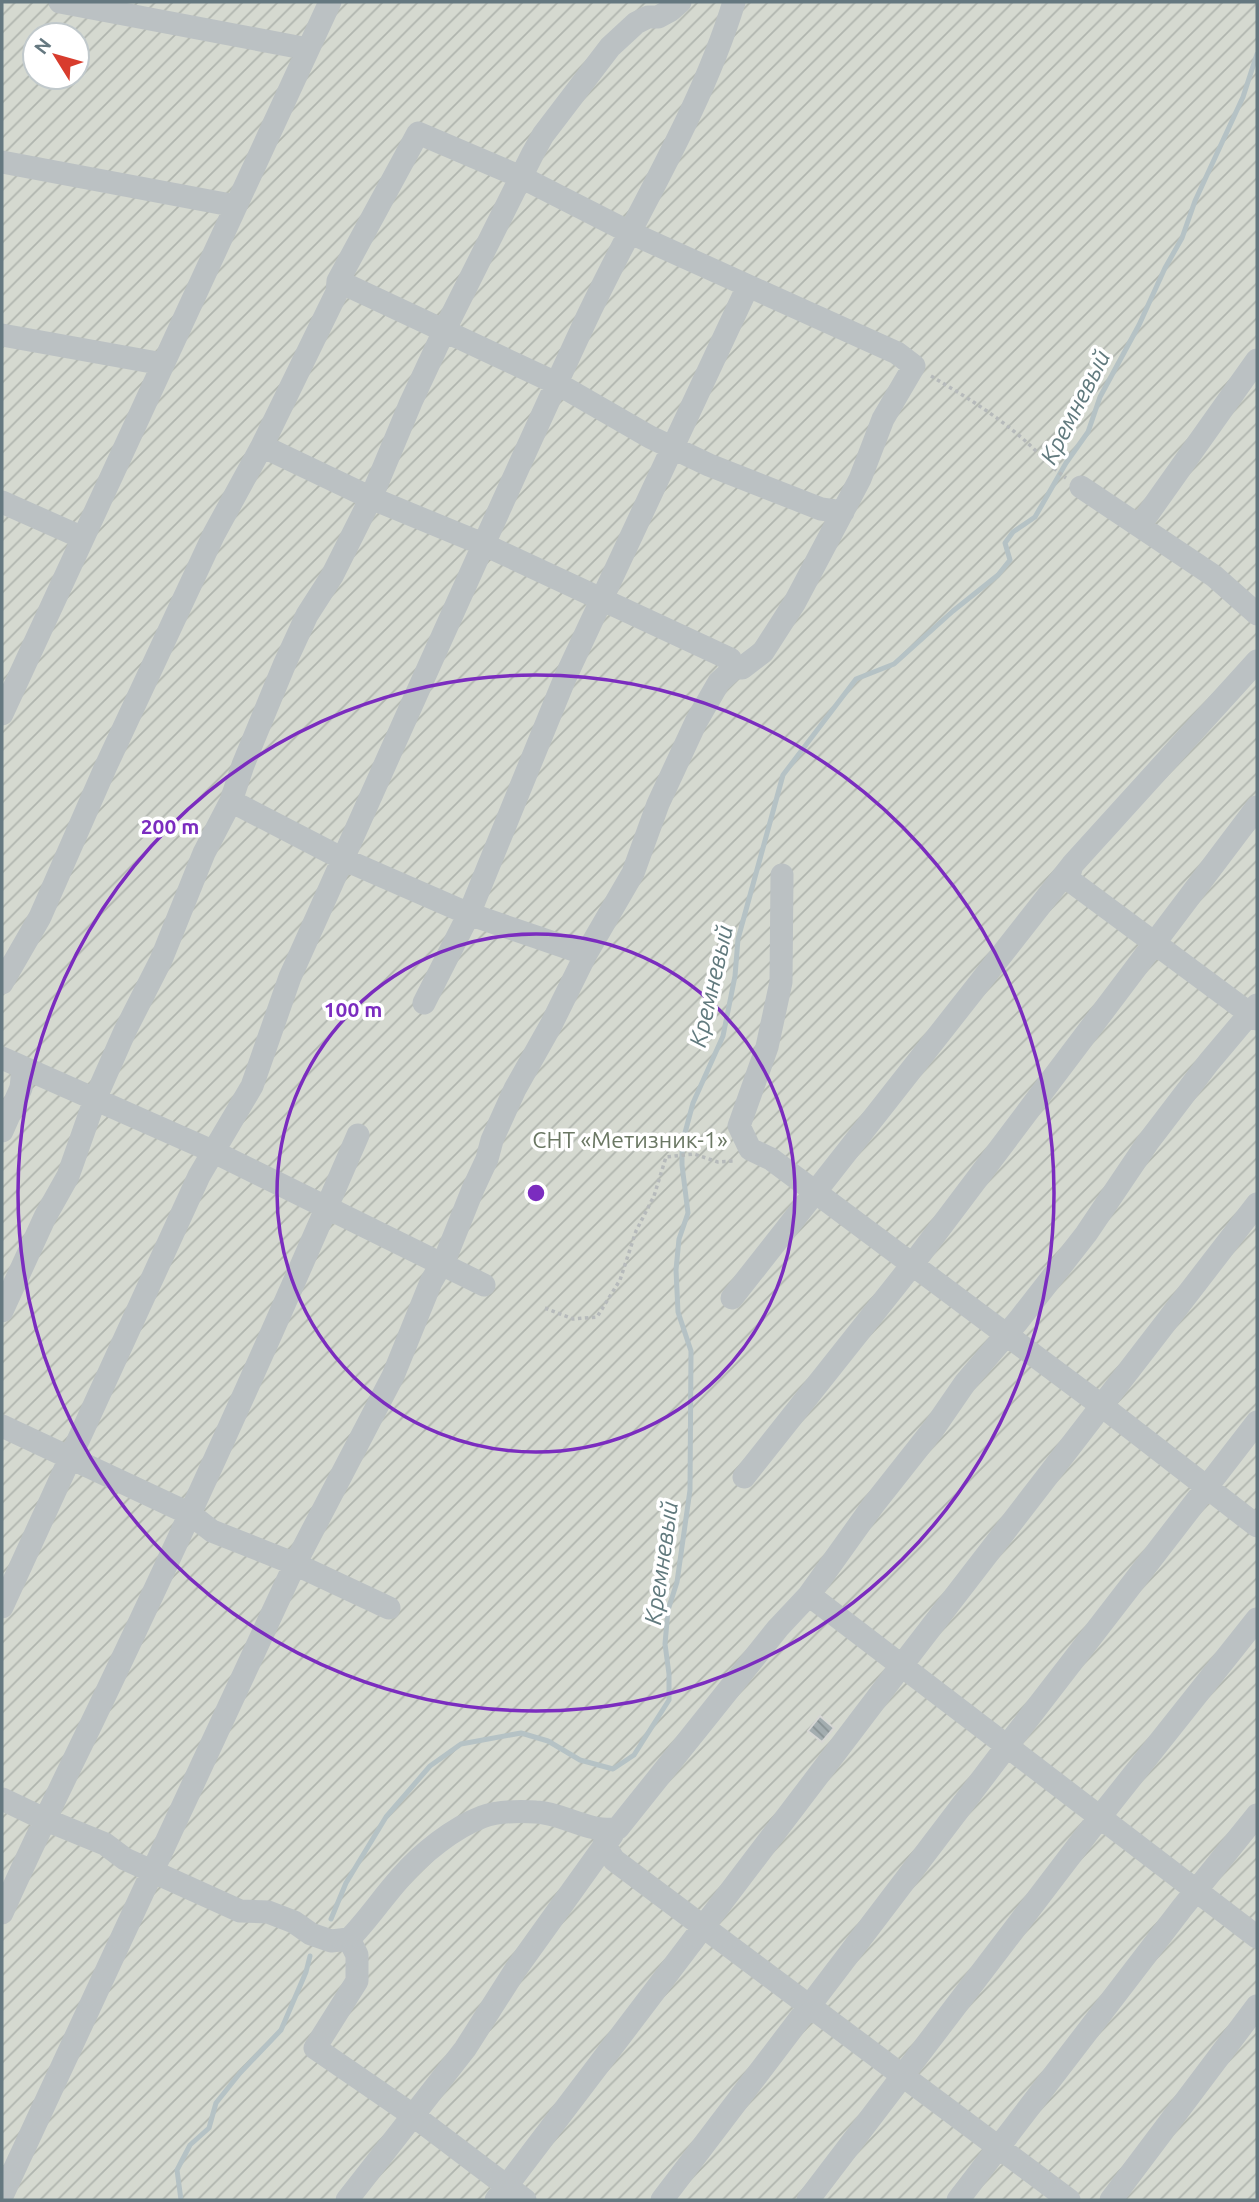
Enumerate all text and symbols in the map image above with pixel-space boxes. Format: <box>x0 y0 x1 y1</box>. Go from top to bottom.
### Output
north arrow <box>21 21 91 91</box>
text: N <box>29 33 55 58</box>
water label: Кремневый <box>1035 345 1115 469</box>
text: 200 m <box>141 814 199 838</box>
water label: Кремневый <box>684 922 738 1050</box>
text: 100 m <box>324 997 382 1021</box>
park label: СНТ «Метизник-1» <box>532 1127 728 1152</box>
centre of rings <box>524 1181 548 1205</box>
water label: Кремневый <box>639 1499 683 1627</box>

